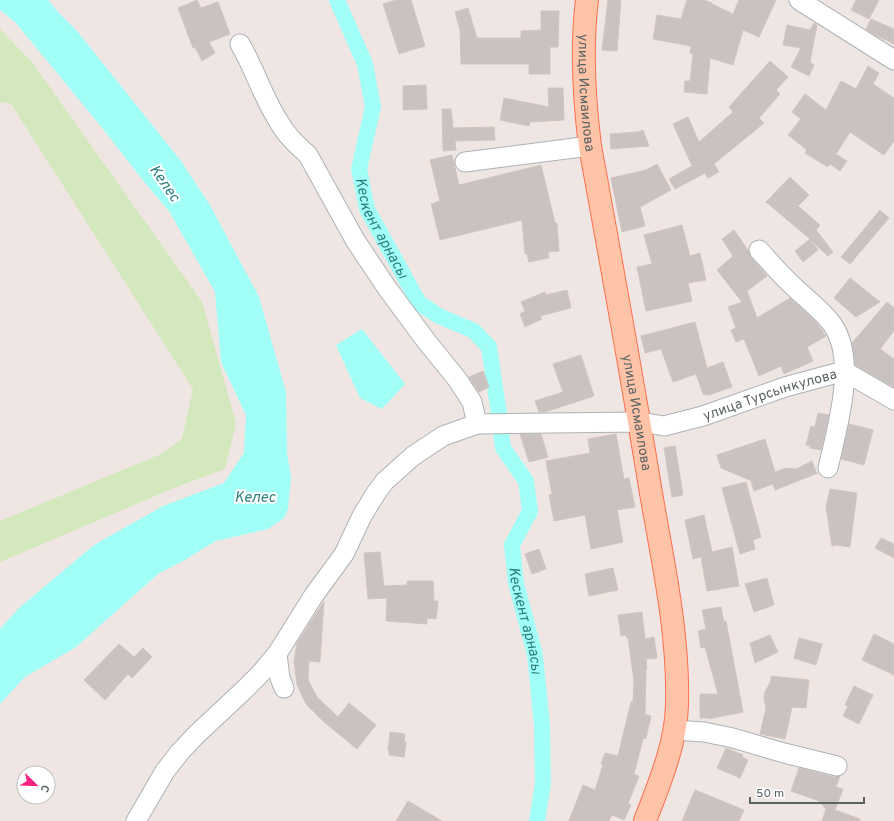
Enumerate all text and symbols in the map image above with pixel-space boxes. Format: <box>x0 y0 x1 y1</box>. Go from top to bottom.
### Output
street label: улица Исмаилова <box>574 34 598 153</box>
water label: Келес <box>144 162 184 207</box>
water label: Кескент арнасы <box>350 176 412 283</box>
street label: улица Исмаилова <box>618 353 654 472</box>
street label: улица Турсынкулова <box>701 366 839 425</box>
water label: Келес <box>235 489 276 508</box>
water label: Кескент арнасы <box>503 566 545 676</box>
north arrow <box>16 765 56 805</box>
scale bar <box>750 779 864 805</box>
text: С <box>36 783 52 794</box>
text: 50 m <box>756 786 784 802</box>

